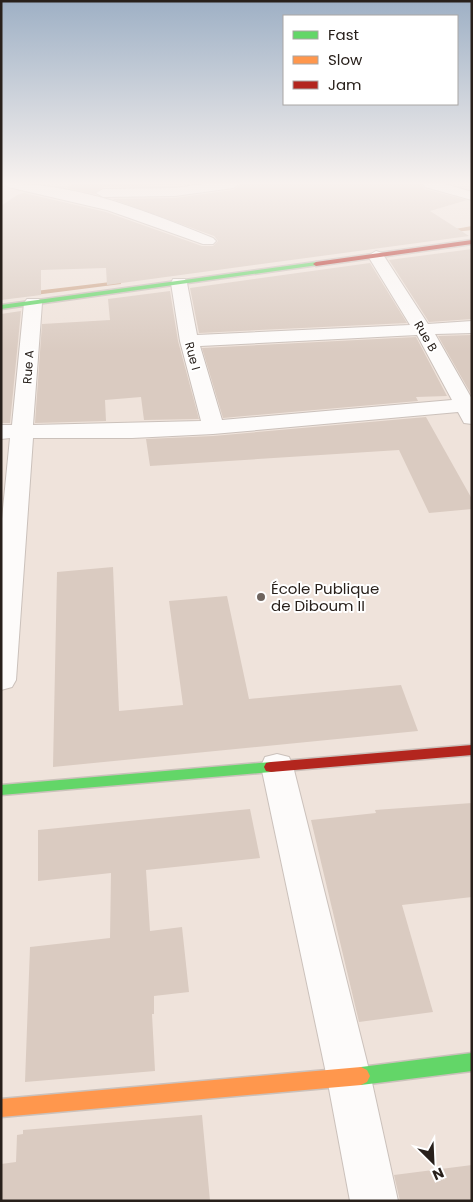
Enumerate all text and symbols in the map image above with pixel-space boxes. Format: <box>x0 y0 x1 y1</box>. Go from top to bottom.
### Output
legend <box>283 15 458 105</box>
text: Fast <box>328 24 359 45</box>
text: Slow <box>328 49 363 70</box>
text: Jam <box>328 74 362 95</box>
street label: Rue B <box>410 317 442 355</box>
street label: Rue I <box>181 340 205 372</box>
street label: Rue A <box>18 350 38 384</box>
place label: École Publique de Diboum II <box>271 578 379 616</box>
marker: École Publique de Diboum II <box>255 591 267 603</box>
north arrow <box>408 1137 458 1187</box>
text: N <box>429 1163 447 1185</box>

